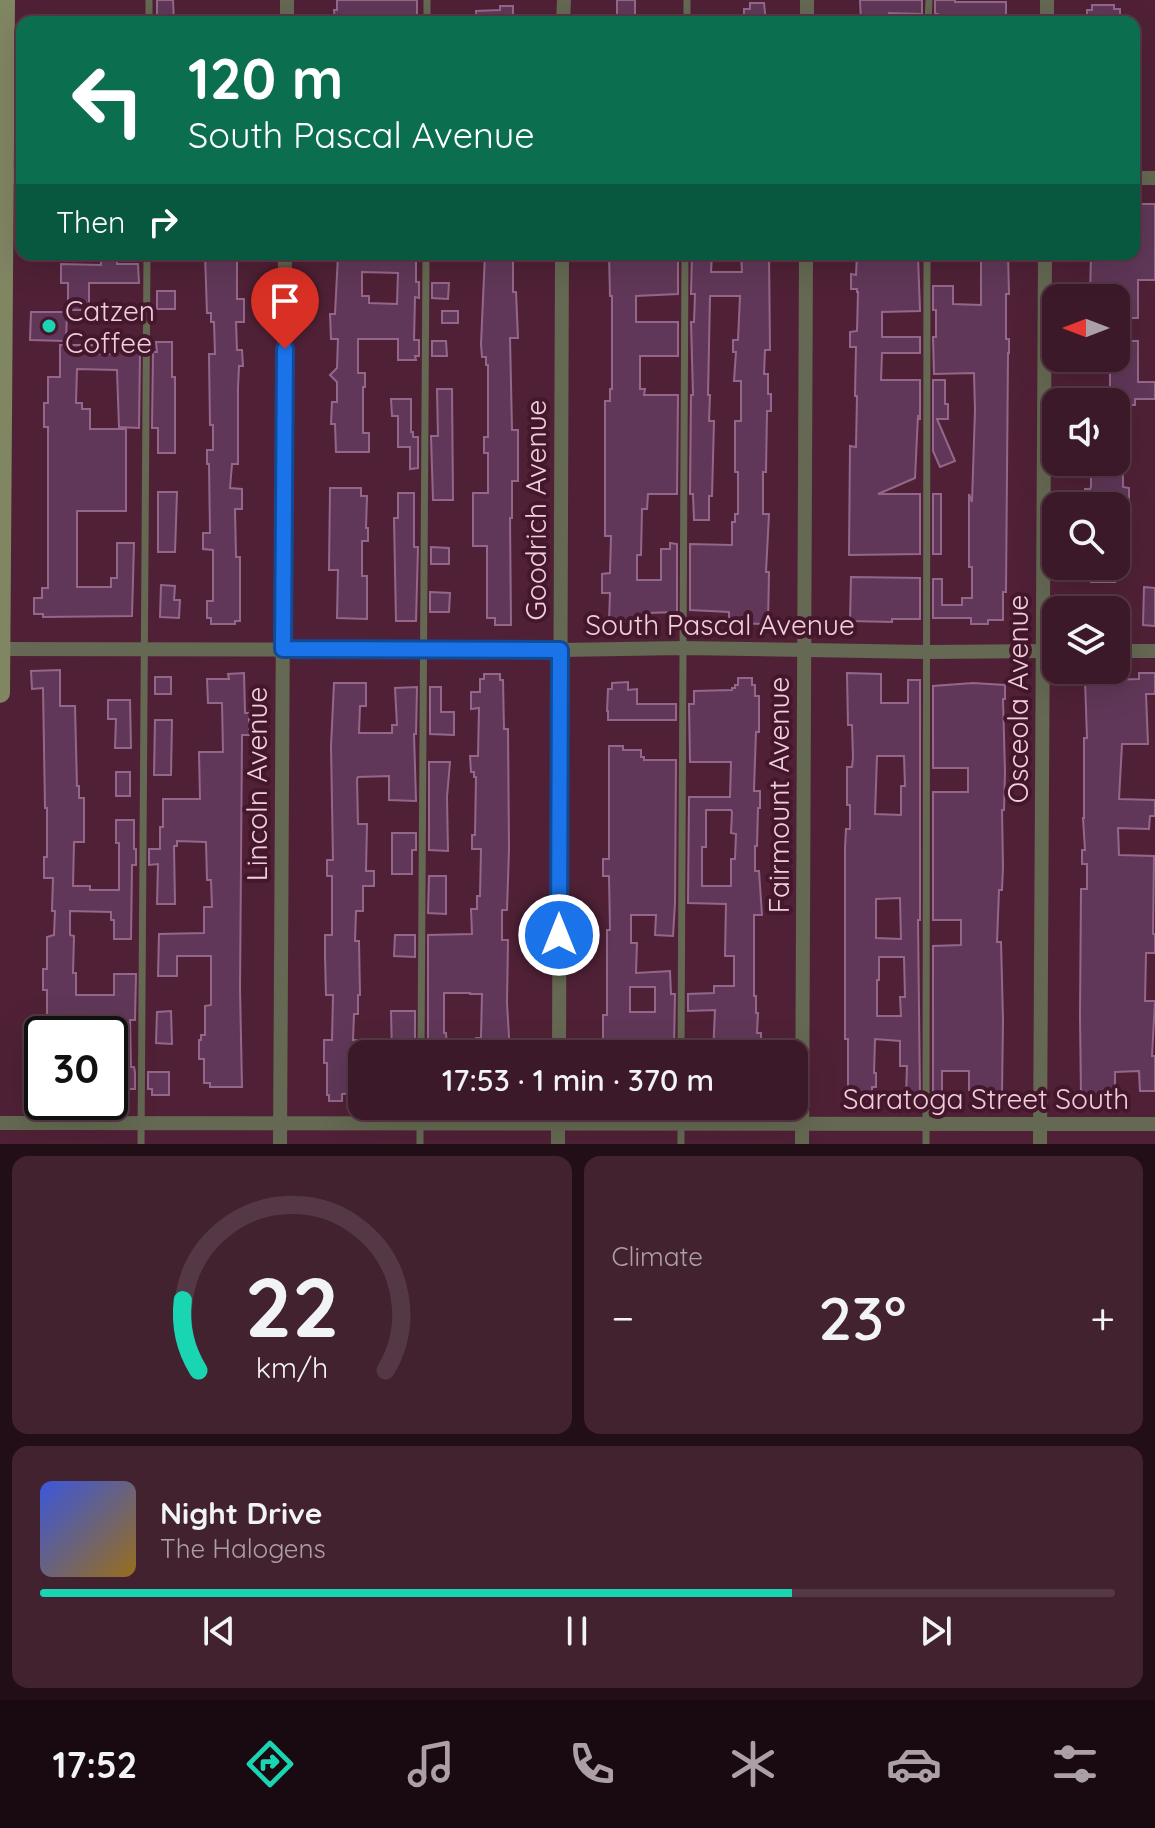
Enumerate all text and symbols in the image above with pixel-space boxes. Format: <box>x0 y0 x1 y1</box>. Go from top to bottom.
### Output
text: 120 m <box>188 43 343 113</box>
icon: left <box>56 48 160 152</box>
text: South Pascal Avenue <box>188 112 535 157</box>
icon: right <box>141 200 185 244</box>
text: Then <box>56 203 125 241</box>
pin <box>251 267 319 349</box>
icon: arrive <box>263 279 307 323</box>
north arrow <box>1042 284 1130 372</box>
map controls <box>1042 284 1130 684</box>
place label: Catzen Coffee <box>65 293 155 360</box>
marker: Catzen Coffee <box>40 317 58 335</box>
button: sound <box>1042 388 1130 476</box>
street label: Goodrich Avenue <box>518 400 553 620</box>
button: search <box>1042 492 1130 580</box>
street label: Osceola Avenue <box>1000 595 1035 803</box>
button: layers <box>1042 596 1130 684</box>
street label: South Pascal Avenue <box>585 607 855 642</box>
street label: Fairmount Avenue <box>761 677 796 913</box>
street label: Lincoln Avenue <box>239 687 274 881</box>
position arrow <box>517 893 601 977</box>
speed limit sign: 30 <box>24 1016 128 1120</box>
text: 17:53 · 1 min · 370 m <box>442 1061 714 1099</box>
street label: Saratoga Street South <box>843 1081 1129 1116</box>
text: Climate <box>612 1240 703 1273</box>
text: 22 <box>244 1254 339 1358</box>
text: 23° <box>818 1280 906 1355</box>
text: − <box>612 1290 634 1345</box>
text: + <box>1090 1290 1115 1345</box>
text: km/h <box>255 1349 328 1385</box>
text: Night Drive <box>160 1494 322 1532</box>
text: The Halogens <box>160 1532 326 1565</box>
icon: previous <box>197 1609 241 1653</box>
icon: pause <box>555 1609 599 1653</box>
icon: next <box>914 1609 958 1653</box>
icon: directions <box>242 1736 298 1792</box>
icon: music <box>403 1736 459 1792</box>
icon: phone <box>564 1736 620 1792</box>
icon: climate <box>725 1736 781 1792</box>
icon: car <box>886 1736 942 1792</box>
icon: filters <box>1047 1736 1103 1792</box>
text: 17:52 <box>52 1742 137 1787</box>

